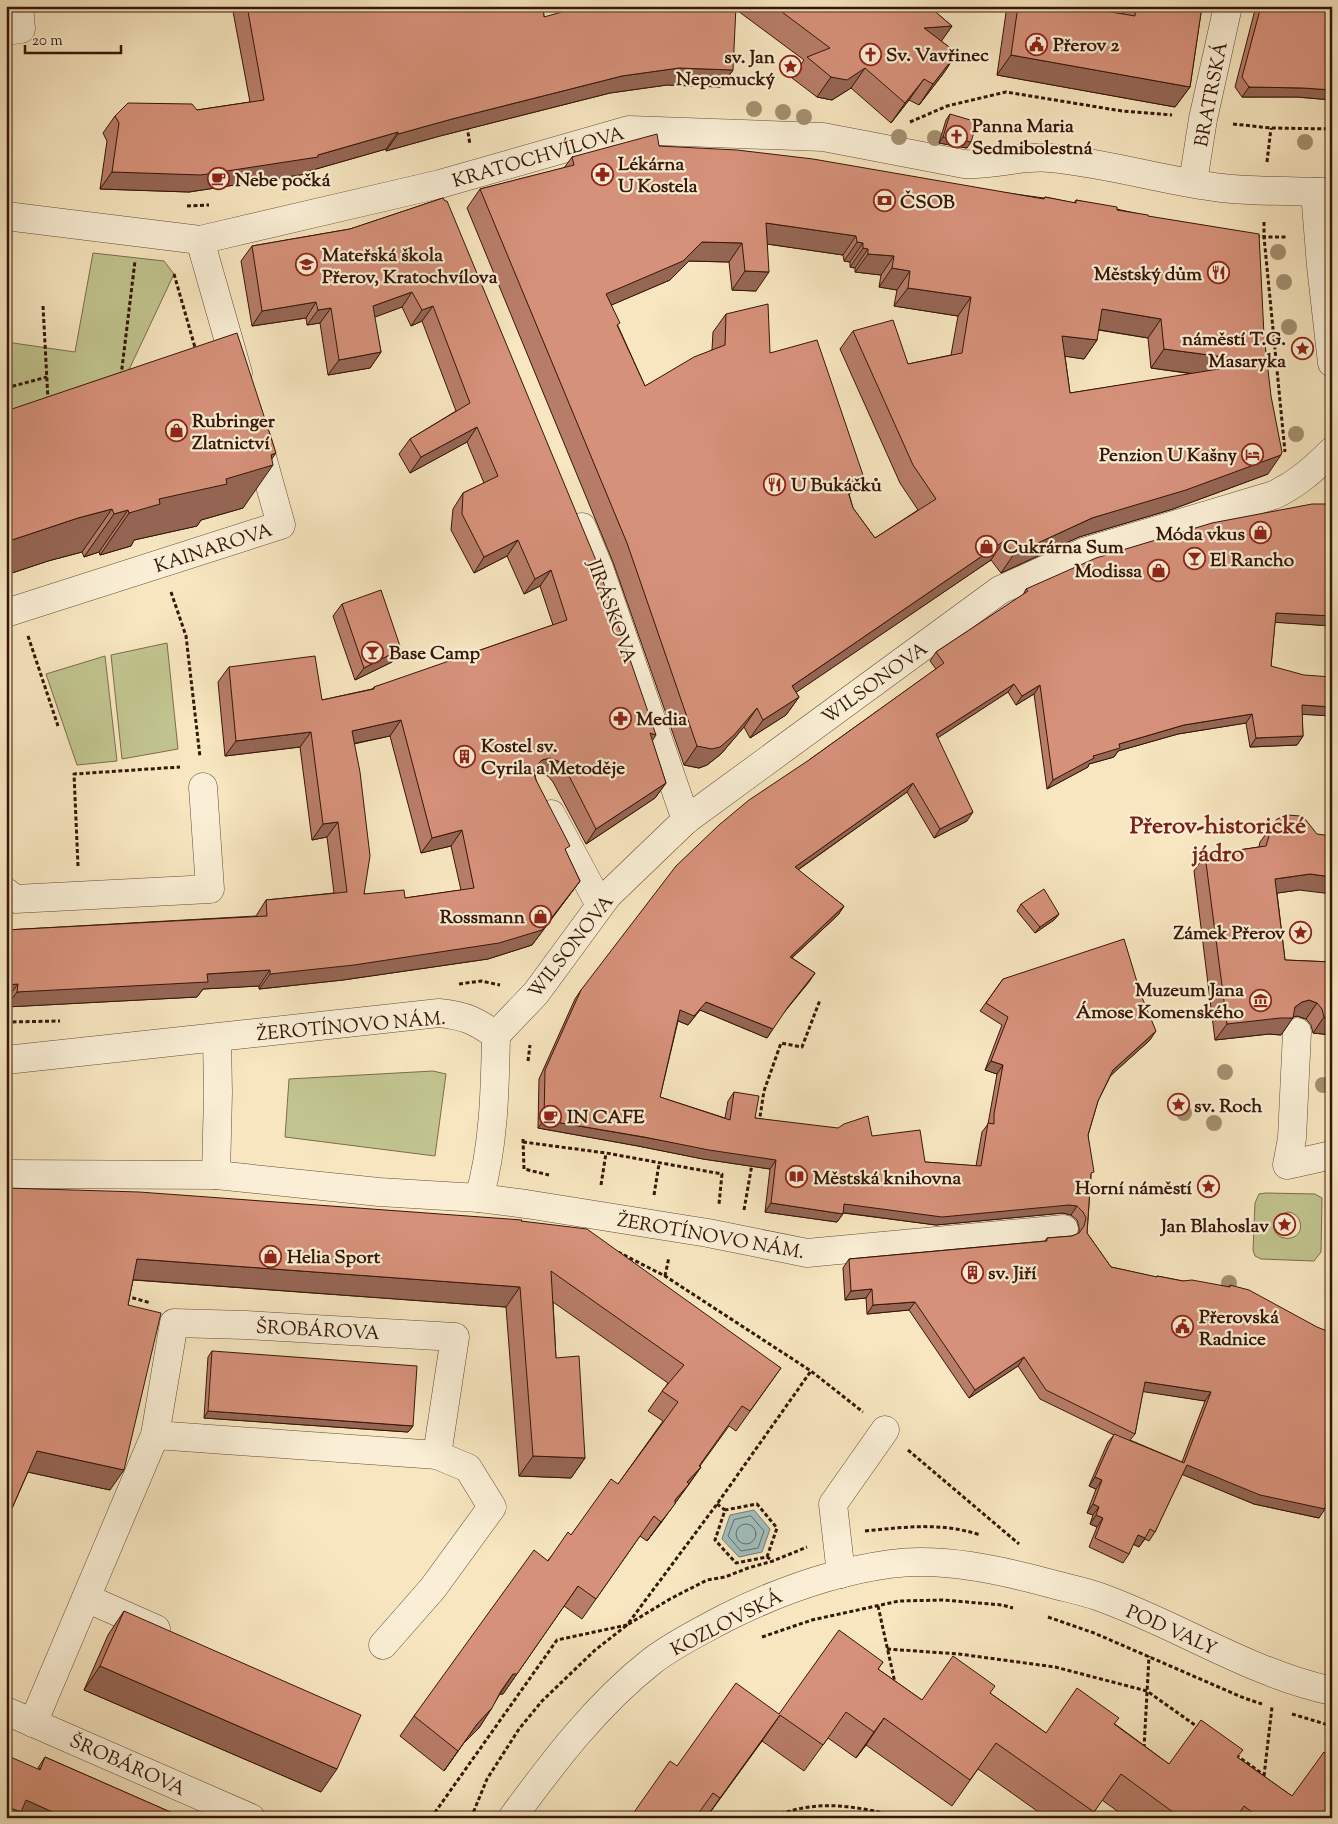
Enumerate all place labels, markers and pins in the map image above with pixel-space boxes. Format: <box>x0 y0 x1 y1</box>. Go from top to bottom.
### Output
public building icon: Přerov 2 <box>1025 32 1049 56</box>
place label: Přerov 2 <box>1053 33 1119 60</box>
church icon: Sv. Vavřinec <box>858 42 882 66</box>
place label: Sv. Vavřinec <box>886 43 989 70</box>
place label: sv. Jan Nepomucký <box>676 45 776 94</box>
place icon: sv. Jan Nepomucký <box>779 55 803 79</box>
place label: Panna Maria Sedmibolestná <box>972 114 1093 163</box>
church icon: Panna Maria Sedmibolestná <box>944 124 968 148</box>
place label: Lékárna U Kostela <box>618 152 698 201</box>
pharmacy icon: Lékárna U Kostela <box>590 162 614 186</box>
cafe icon: Nebe počká <box>207 167 231 191</box>
place label: Nebe počká <box>235 168 331 195</box>
bank icon: ČSOB <box>872 189 896 213</box>
place label: ČSOB <box>900 190 955 217</box>
place label: Mateřská škola Přerov, Kratochvílova <box>322 243 498 292</box>
school or university icon: Mateřská škola Přerov, Kratochvílova <box>294 253 318 277</box>
restaurant icon: Městský dům <box>1206 261 1230 285</box>
place label: Městský dům <box>1094 262 1202 289</box>
place label: náměstí T.G. Masaryka <box>1182 327 1286 376</box>
place icon: náměstí T.G. Masaryka <box>1290 337 1314 361</box>
place label: Rubringer Zlatnictví <box>192 409 276 458</box>
shop icon: Rubringer Zlatnictví <box>164 419 188 443</box>
hotel icon: Penzion U Kašny <box>1241 442 1265 466</box>
place label: Penzion U Kašny <box>1099 443 1238 470</box>
restaurant icon: U Bukáčků <box>763 472 787 496</box>
place label: U Bukáčků <box>791 473 882 500</box>
shop icon: Móda vkus <box>1249 521 1273 545</box>
place label: Móda vkus <box>1156 522 1246 549</box>
shop icon: Cukrárna Sum <box>975 534 999 558</box>
place label: Cukrárna Sum <box>1003 535 1124 562</box>
bar icon: El Rancho <box>1182 547 1206 571</box>
place label: El Rancho <box>1210 548 1295 575</box>
shop icon: Modissa <box>1146 558 1170 582</box>
place label: Modissa <box>1075 559 1142 586</box>
bar icon: Base Camp <box>361 640 385 664</box>
place label: Base Camp <box>389 641 480 668</box>
pharmacy icon: Media <box>608 706 632 730</box>
place label: Media <box>636 707 687 734</box>
place label: Kostel sv. Cyrila a Metoděje <box>481 734 625 783</box>
building icon: Kostel sv. Cyrila a Metoděje <box>453 744 477 768</box>
shop icon: Rossmann <box>529 904 553 928</box>
place label: Rossmann <box>440 905 526 932</box>
place icon: Zámek Přerov <box>1289 920 1313 944</box>
place label: Zámek Přerov <box>1174 921 1285 948</box>
place label: Muzeum Jana Ámose Komenského <box>1076 978 1245 1027</box>
museum icon: Muzeum Jana Ámose Komenského <box>1248 988 1272 1012</box>
place icon: sv. Roch <box>1166 1093 1190 1117</box>
place label: sv. Roch <box>1194 1094 1263 1121</box>
cafe icon: IN CAFE <box>539 1104 563 1128</box>
place label: IN CAFE <box>567 1105 645 1132</box>
library icon: Městská knihovna <box>785 1165 809 1189</box>
place label: Městská knihovna <box>813 1166 962 1193</box>
place icon: Horní náměstí <box>1196 1175 1220 1199</box>
place label: Horní náměstí <box>1075 1176 1193 1203</box>
place icon: Jan Blahoslav <box>1273 1213 1297 1237</box>
place label: Jan Blahoslav <box>1159 1214 1269 1241</box>
shop icon: Helia Sport <box>259 1244 283 1268</box>
place label: Helia Sport <box>287 1245 381 1272</box>
building icon: sv. Jiří <box>960 1260 984 1284</box>
place label: sv. Jiří <box>988 1261 1037 1288</box>
place label: Přerovská Radnice <box>1199 1305 1279 1354</box>
public building icon: Přerovská Radnice <box>1171 1315 1195 1339</box>

